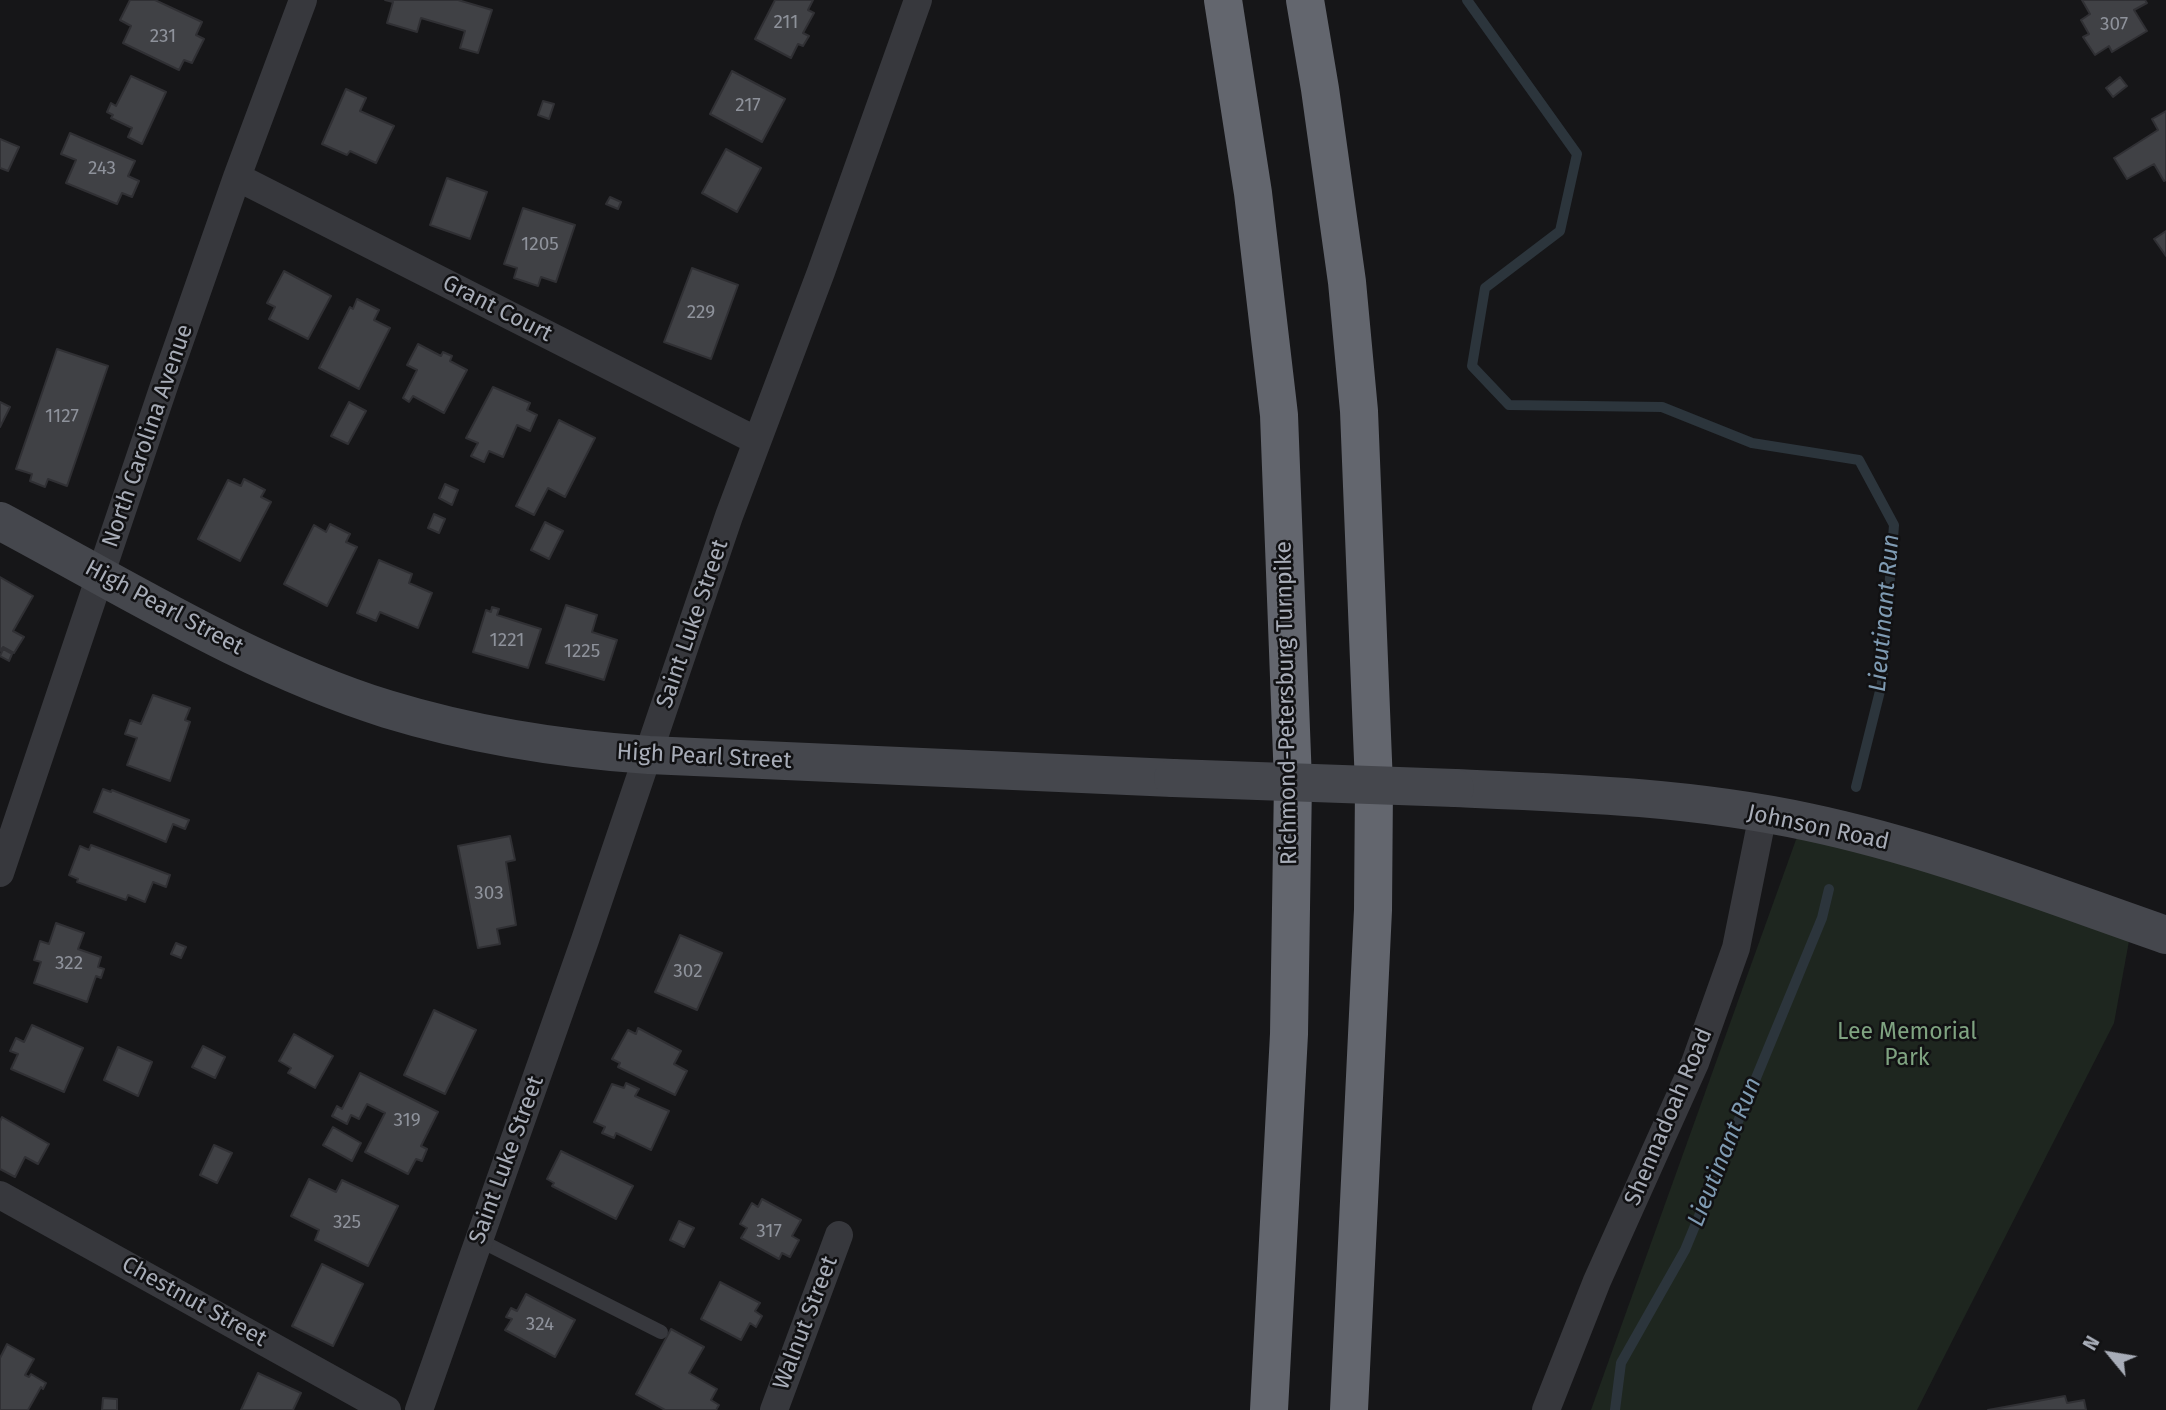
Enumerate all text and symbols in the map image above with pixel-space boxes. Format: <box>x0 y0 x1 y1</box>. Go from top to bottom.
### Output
house number: 211 <box>773 12 799 34</box>
house number: 307 <box>2100 14 2128 36</box>
house number: 231 <box>150 26 176 48</box>
house number: 217 <box>735 95 761 117</box>
house number: 243 <box>88 158 116 180</box>
house number: 1205 <box>521 234 559 256</box>
street label: Grant Court <box>438 270 556 348</box>
house number: 229 <box>687 302 715 324</box>
street label: North Carolina Avenue <box>97 321 199 551</box>
house number: 1127 <box>45 406 79 428</box>
water label: Lieutinant Run <box>1864 533 1906 693</box>
street label: Saint Luke Street <box>651 536 735 712</box>
street label: Richmond-Petersburg Turnpike <box>1270 541 1304 865</box>
street label: High Pearl Street <box>80 555 248 661</box>
house number: 1221 <box>490 630 524 652</box>
house number: 1225 <box>564 641 600 663</box>
street label: High Pearl Street <box>616 739 792 775</box>
street label: Johnson Road <box>1745 800 1891 856</box>
house number: 303 <box>474 883 504 905</box>
house number: 322 <box>55 953 83 975</box>
house number: 302 <box>673 961 703 983</box>
park label: Lee Memorial Park <box>1837 1019 1977 1073</box>
street label: Shennadoah Road <box>1619 1024 1719 1210</box>
street label: Saint Luke Street <box>464 1072 550 1248</box>
water label: Lieutinant Run <box>1682 1073 1768 1231</box>
house number: 319 <box>393 1110 421 1132</box>
house number: 325 <box>333 1212 361 1234</box>
house number: 317 <box>756 1221 782 1243</box>
street label: Chestnut Street <box>117 1251 271 1353</box>
street label: Walnut Street <box>768 1252 844 1394</box>
house number: 324 <box>526 1314 554 1336</box>
north arrow <box>2075 1319 2145 1389</box>
text: N <box>2078 1332 2104 1354</box>

